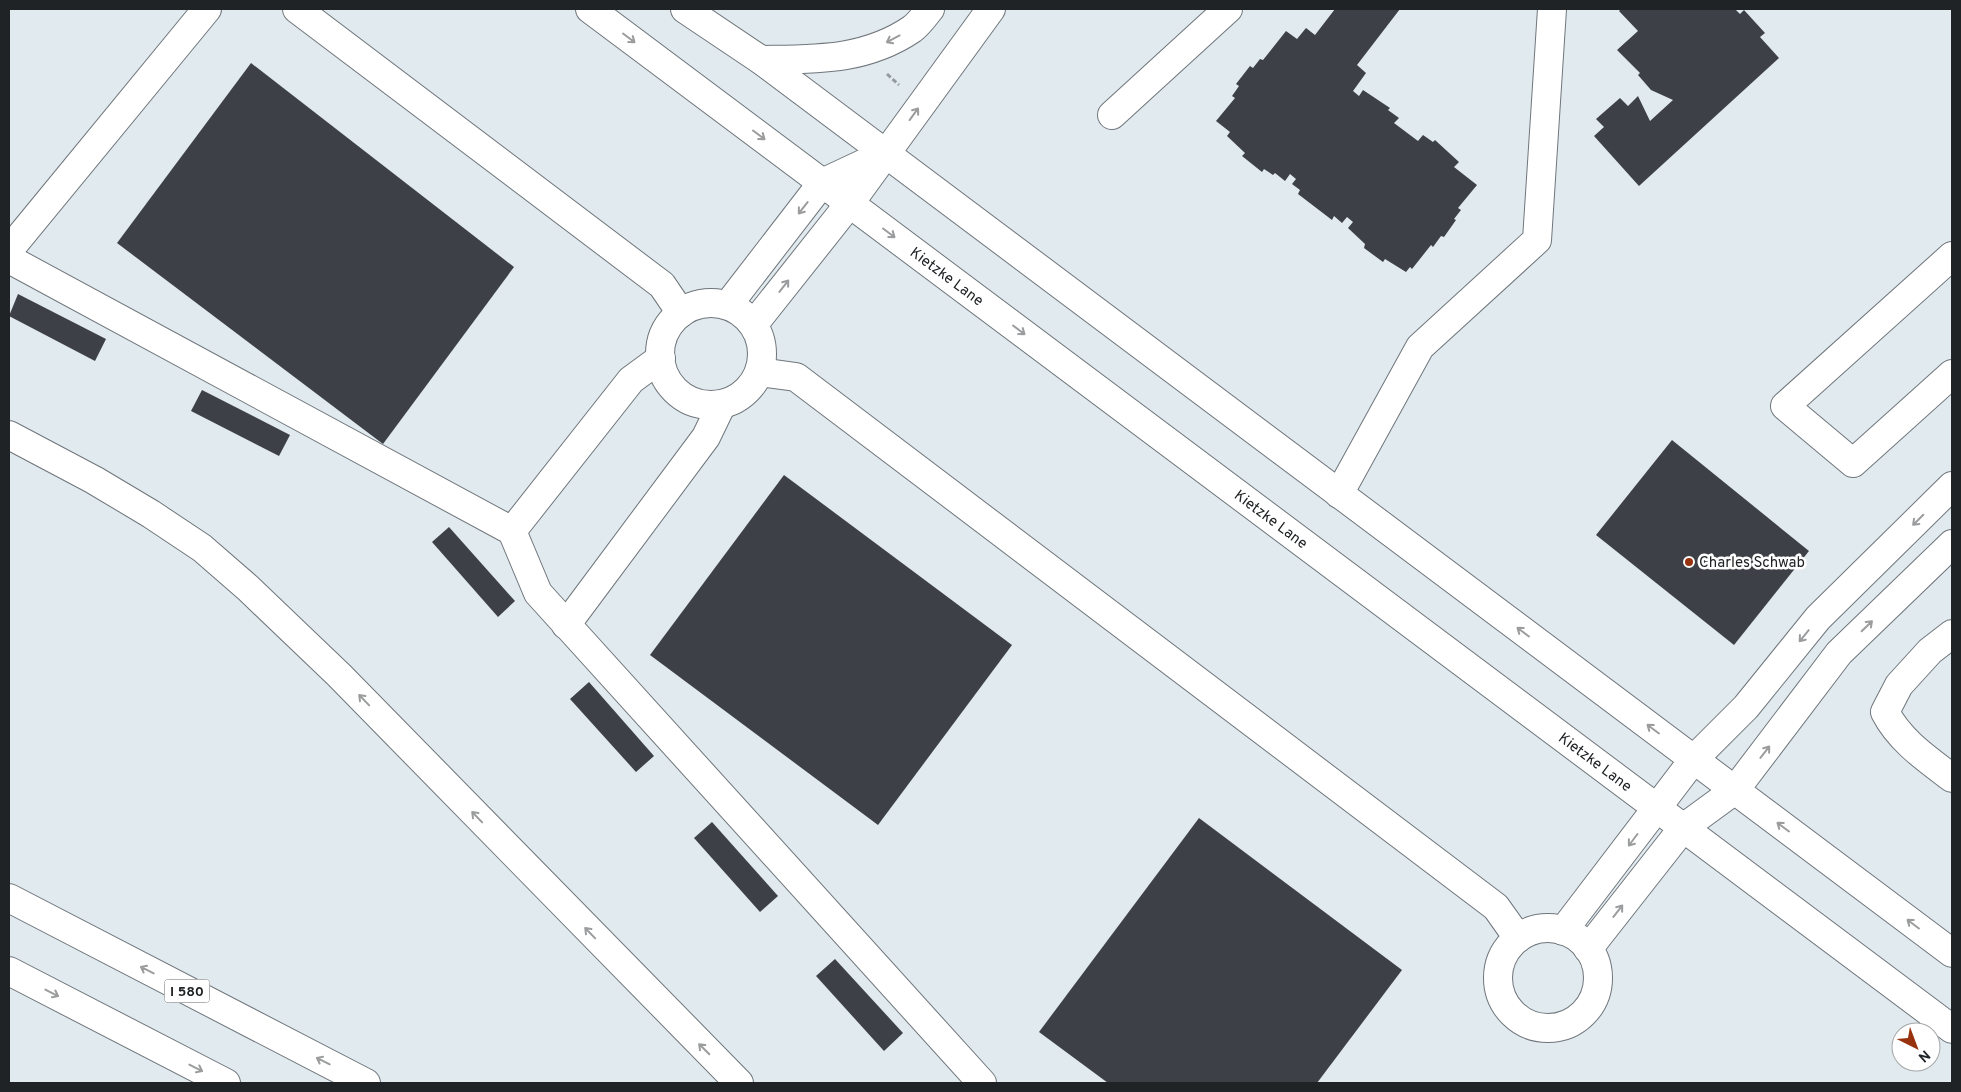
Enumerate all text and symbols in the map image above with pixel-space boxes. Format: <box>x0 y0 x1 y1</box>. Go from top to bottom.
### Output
one-way arrow <box>622 33 636 43</box>
one-way arrow <box>886 35 901 44</box>
one-way arrow <box>909 107 919 121</box>
one-way arrow <box>752 130 765 141</box>
one-way arrow <box>798 201 809 214</box>
one-way arrow <box>882 228 896 238</box>
street label: Kietzke Lane <box>906 244 987 311</box>
one-way arrow <box>779 279 789 293</box>
one-way arrow <box>1012 325 1026 335</box>
street label: Kietzke Lane <box>1230 487 1311 554</box>
one-way arrow <box>1912 514 1924 527</box>
place label: Charles Schwab <box>1699 554 1805 573</box>
marker: Charles Schwab <box>1683 556 1695 568</box>
one-way arrow <box>1861 620 1874 632</box>
one-way arrow <box>1517 626 1530 637</box>
one-way arrow <box>1798 629 1809 642</box>
one-way arrow <box>358 694 370 706</box>
one-way arrow <box>1646 724 1660 734</box>
street label: Kietzke Lane <box>1554 729 1635 797</box>
one-way arrow <box>1760 745 1770 759</box>
one-way arrow <box>471 810 483 823</box>
one-way arrow <box>1777 821 1790 832</box>
one-way arrow <box>1627 833 1638 846</box>
one-way arrow <box>1613 904 1624 917</box>
one-way arrow <box>1906 919 1920 929</box>
one-way arrow <box>584 927 596 940</box>
one-way arrow <box>140 965 155 975</box>
road number: I 580 <box>164 979 210 1002</box>
one-way arrow <box>44 989 59 998</box>
north arrow <box>1891 1022 1941 1072</box>
one-way arrow <box>698 1043 710 1056</box>
text: N <box>1914 1046 1933 1065</box>
one-way arrow <box>316 1056 331 1065</box>
one-way arrow <box>189 1063 204 1073</box>

